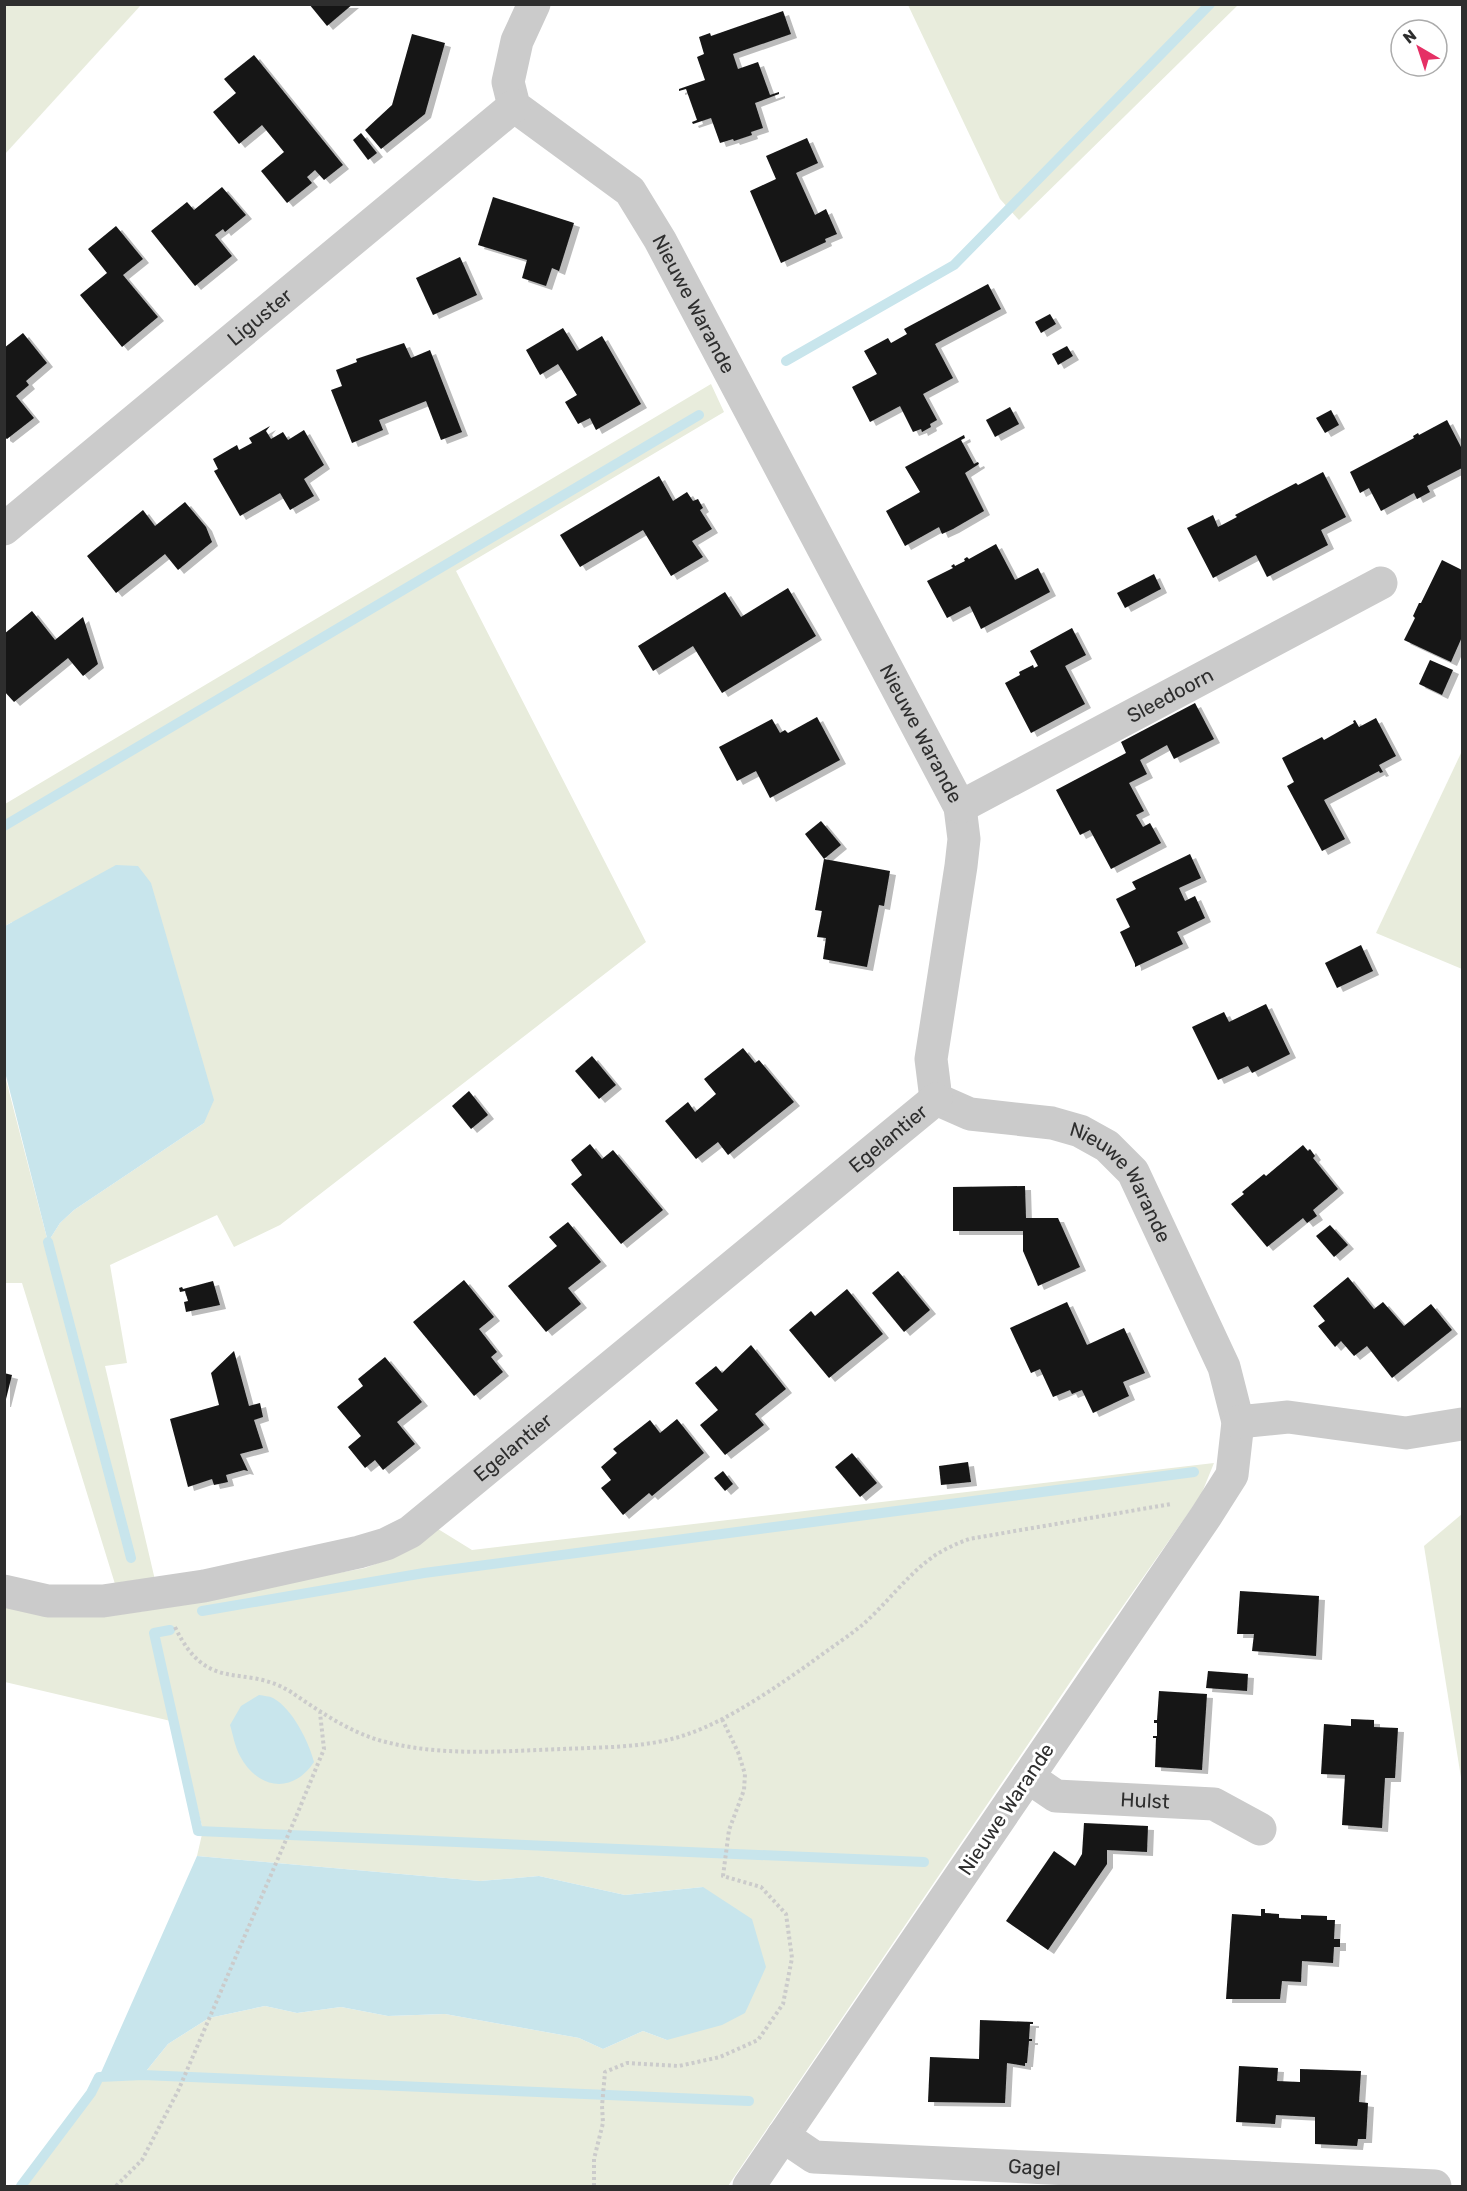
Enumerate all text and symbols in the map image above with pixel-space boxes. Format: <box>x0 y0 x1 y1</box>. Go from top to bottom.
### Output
north arrow <box>1389 18 1449 78</box>
text: N <box>1399 26 1420 48</box>
street label: Nieuwe Warande <box>647 230 740 378</box>
street label: Liguster <box>222 283 297 351</box>
street label: Nieuwe Warande <box>875 660 968 807</box>
street label: Sleedoorn <box>1123 662 1217 728</box>
street label: Egelantier <box>844 1099 932 1178</box>
street label: Nieuwe Warande <box>1067 1117 1176 1246</box>
street label: Egelantier <box>469 1408 557 1487</box>
street label: Nieuwe Warande <box>953 1739 1059 1879</box>
street label: Hulst <box>1120 1787 1170 1814</box>
street label: Gagel <box>1007 2154 1061 2181</box>

